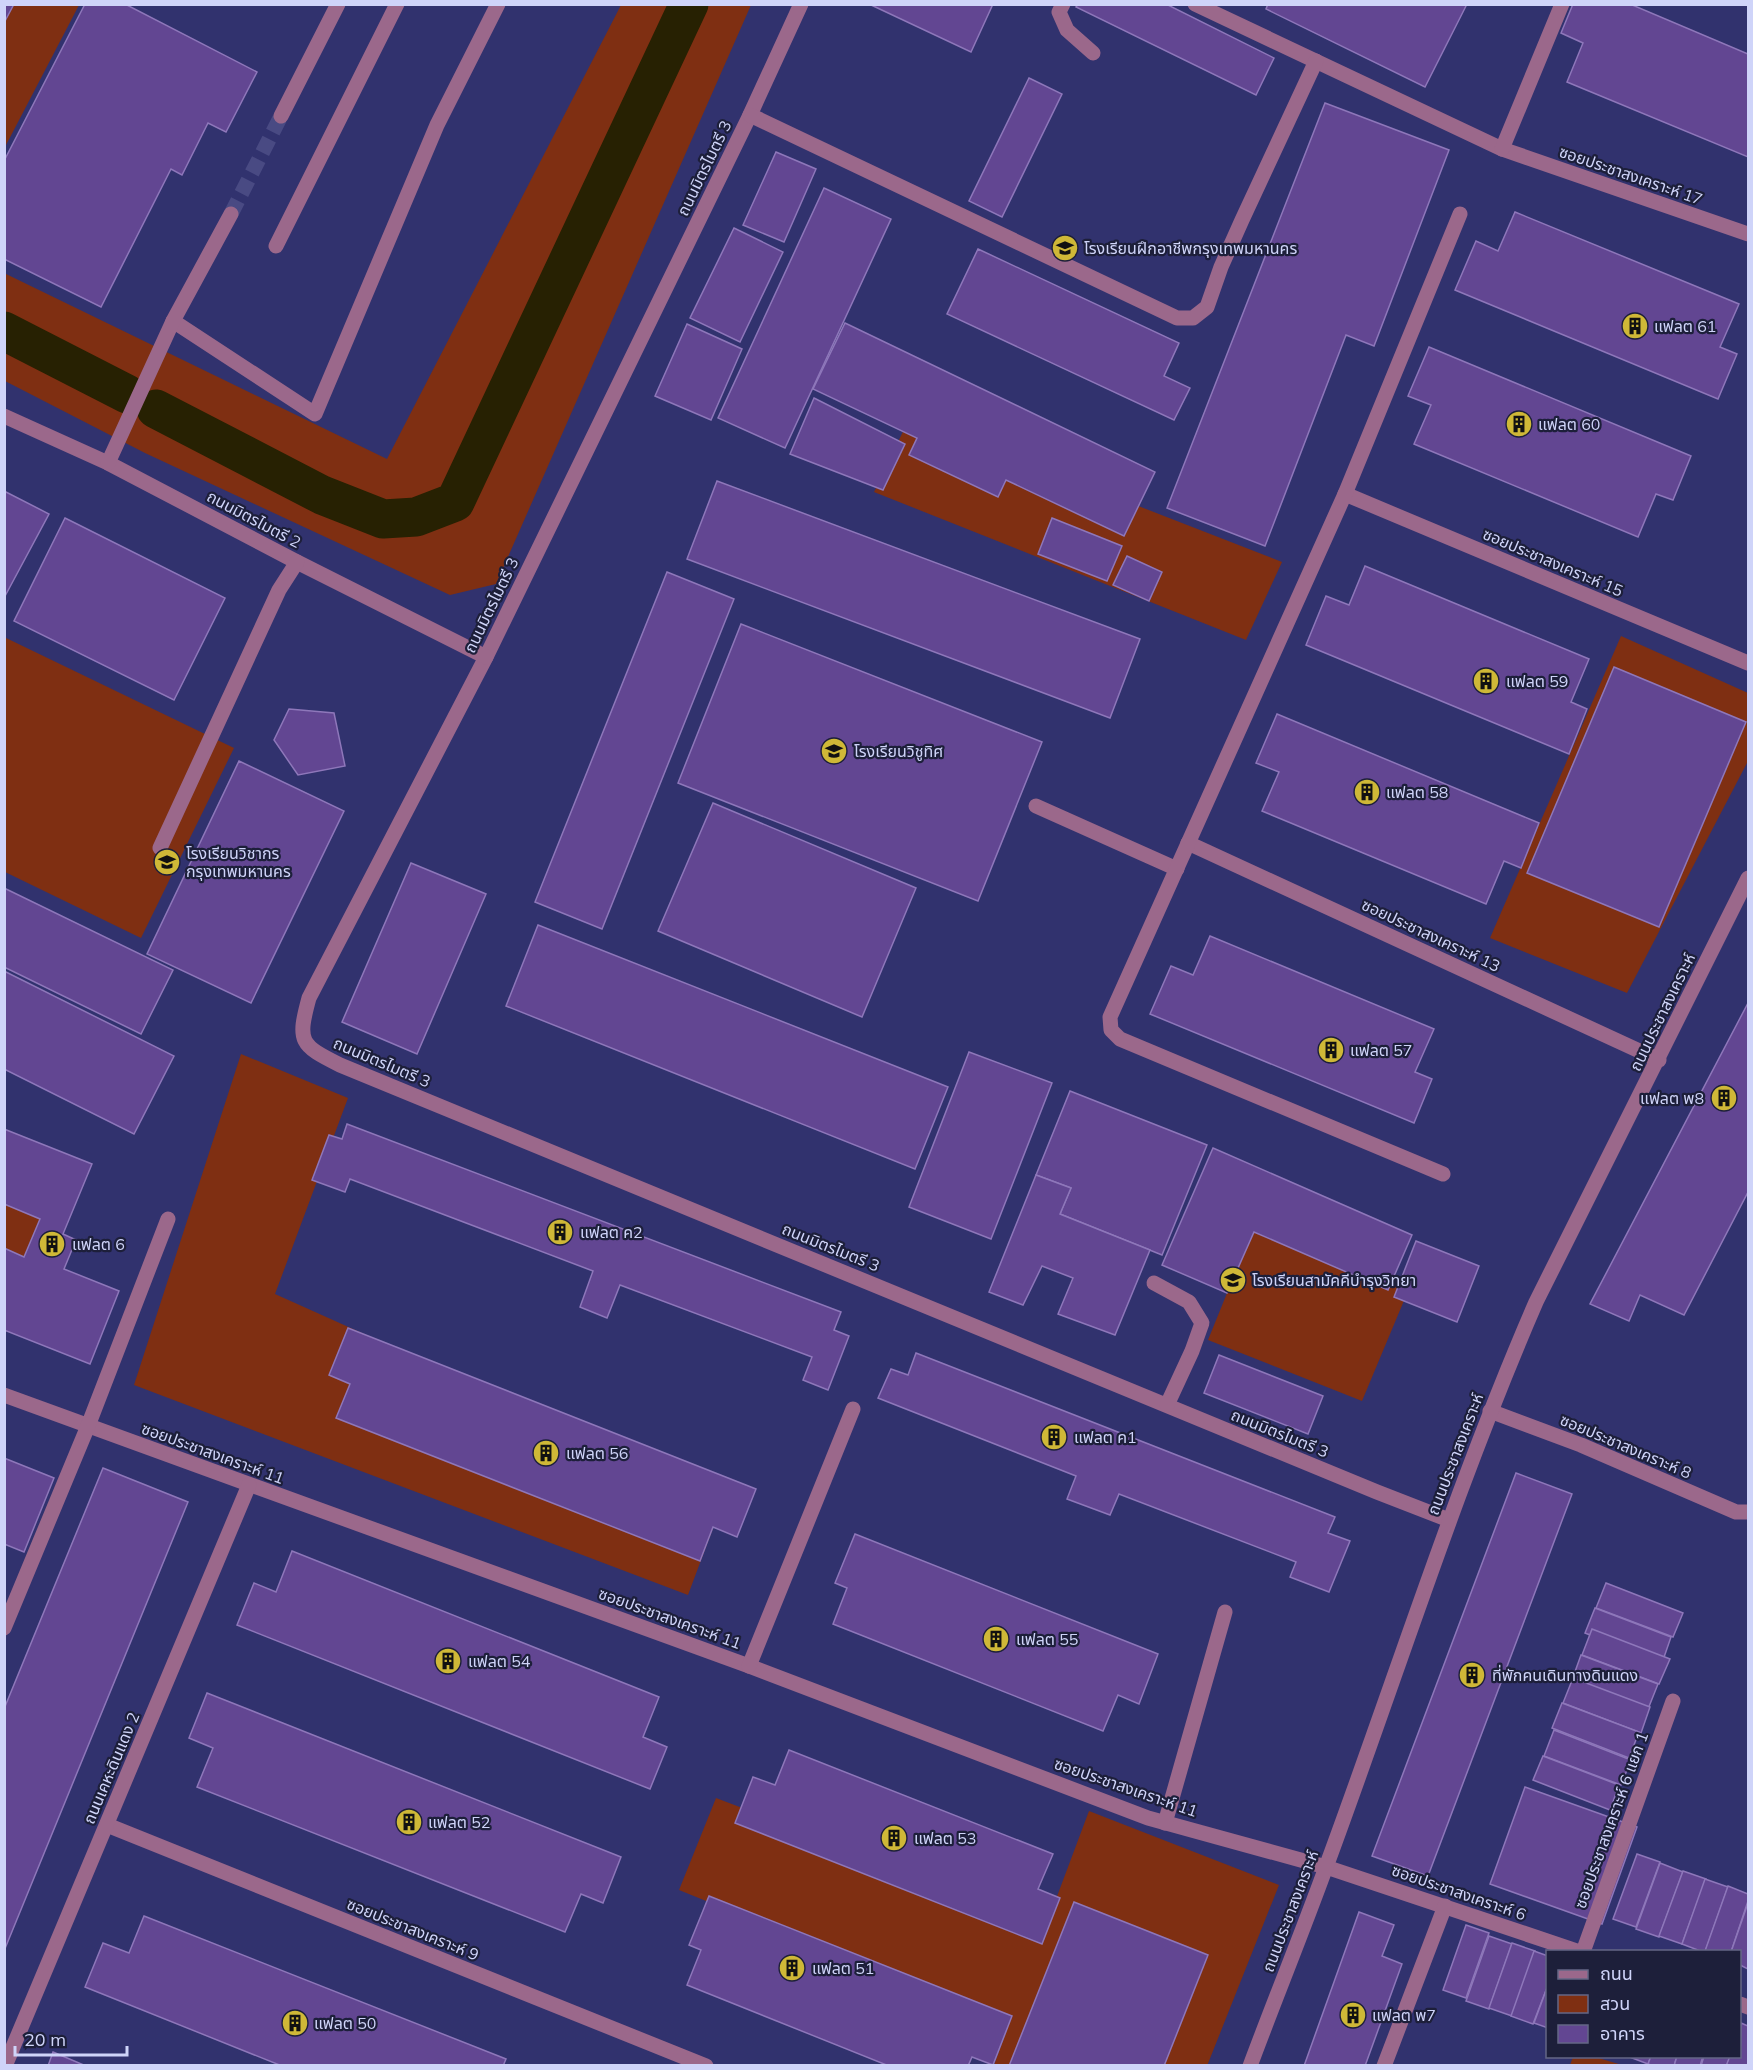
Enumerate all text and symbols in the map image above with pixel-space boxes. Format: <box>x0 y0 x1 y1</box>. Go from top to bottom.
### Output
street label: ถนนมิตรไมตรี 3 <box>672 117 736 219</box>
street label: ซอยประชาสงเคราะห์ 17 <box>1557 141 1705 209</box>
school or university icon: โรงเรียนฝึกอาชีพกรุงเทพมหานคร <box>1050 233 1080 263</box>
place label: โรงเรียนฝึกอาชีพกรุงเทพมหานคร <box>1084 238 1297 258</box>
building icon: แฟลต 61 <box>1620 311 1650 341</box>
place label: แฟลต 61 <box>1654 316 1716 336</box>
building icon: แฟลต 60 <box>1504 409 1534 439</box>
place label: แฟลต 60 <box>1538 414 1600 434</box>
street label: ถนนมิตรไมตรี 2 <box>204 486 304 552</box>
street label: ซอยประชาสงเคราะห์ 15 <box>1480 523 1626 601</box>
street label: ถนนมิตรไมตรี 3 <box>459 554 523 656</box>
building icon: แฟลต 59 <box>1471 666 1501 696</box>
place label: แฟลต 59 <box>1506 671 1568 691</box>
school or university icon: โรงเรียนวิชูทิศ <box>819 736 849 766</box>
place label: โรงเรียนวิชูทิศ <box>854 741 943 761</box>
building icon: แฟลต 58 <box>1352 777 1382 807</box>
place label: แฟลต 58 <box>1386 782 1448 802</box>
place label: โรงเรียนวิชากร กรุงเทพมหานคร <box>186 843 291 881</box>
school or university icon: โรงเรียนวิชากร กรุงเทพมหานคร <box>152 847 182 877</box>
street label: ซอยประชาสงเคราะห์ 13 <box>1359 894 1503 976</box>
street label: ถนนประชาสงเคราะห์ <box>1625 949 1699 1074</box>
street label: ถนนมิตรไมตรี 3 <box>330 1033 434 1091</box>
building icon: แฟลต 57 <box>1316 1035 1346 1065</box>
place label: แฟลต 57 <box>1350 1040 1412 1060</box>
building icon: แฟลต พ8 <box>1709 1083 1739 1113</box>
place label: แฟลต พ8 <box>1640 1088 1704 1108</box>
building icon: แฟลต ค2 <box>545 1217 575 1247</box>
street label: ถนนมิตรไมตรี 3 <box>779 1218 883 1276</box>
place label: แฟลต ค2 <box>580 1222 643 1242</box>
building icon: แฟลต 6 <box>37 1229 67 1259</box>
place label: แฟลต 6 <box>72 1234 125 1254</box>
school or university icon: โรงเรียนสามัคคีบํารุงวิทยา <box>1218 1265 1248 1295</box>
place label: โรงเรียนสามัคคีบํารุงวิทยา <box>1252 1270 1416 1290</box>
street label: ถนนประชาสงเคราะห์ <box>1423 1390 1488 1518</box>
street label: ถนนมิตรไมตรี 3 <box>1228 1404 1332 1462</box>
street label: ซอยประชาสงเคราะห์ 8 <box>1557 1409 1695 1483</box>
street label: ซอยประชาสงเคราะห์ 11 <box>139 1418 287 1488</box>
building icon: แฟลต ค1 <box>1039 1422 1069 1452</box>
place label: แฟลต ค1 <box>1074 1427 1137 1447</box>
building icon: แฟลต 56 <box>531 1438 561 1468</box>
place label: แฟลต 56 <box>566 1443 628 1463</box>
street label: ซอยประชาสงเคราะห์ 11 <box>596 1583 744 1653</box>
building icon: แฟลต 55 <box>981 1624 1011 1654</box>
place label: แฟลต 55 <box>1016 1629 1078 1649</box>
building icon: แฟลต 54 <box>433 1646 463 1676</box>
place label: แฟลต 54 <box>468 1651 531 1671</box>
building icon: ที่พักคนเดินทางดินแดง <box>1457 1660 1487 1690</box>
place label: ที่พักคนเดินทางดินแดง <box>1492 1664 1638 1685</box>
street label: ถนนเคหะดินแดง 2 <box>78 1709 144 1827</box>
street label: ซอยประชาสงเคราะห์ 6 แยก 1 <box>1570 1729 1652 1911</box>
street label: ซอยประชาสงเคราะห์ 11 <box>1052 1753 1200 1821</box>
building icon: แฟลต 52 <box>394 1807 424 1837</box>
place label: แฟลต 52 <box>428 1812 490 1832</box>
building icon: แฟลต 53 <box>879 1823 909 1853</box>
place label: แฟลต 53 <box>914 1828 976 1848</box>
street label: ถนนประชาสงเคราะห์ <box>1258 1847 1323 1975</box>
street label: ซอยประชาสงเคราะห์ 6 <box>1389 1860 1529 1924</box>
street label: ซอยประชาสงเคราะห์ 9 <box>344 1893 482 1965</box>
legend <box>1546 1950 1741 2058</box>
building icon: แฟลต 51 <box>777 1953 807 1983</box>
place label: แฟลต 51 <box>812 1958 874 1978</box>
text: ถนน <box>1600 1962 1633 1985</box>
text: สวน <box>1600 1992 1630 2015</box>
building icon: แฟลต พ7 <box>1338 2000 1368 2030</box>
place label: แฟลต พ7 <box>1372 2005 1436 2025</box>
building icon: แฟลต 50 <box>280 2008 310 2038</box>
place label: แฟลต 50 <box>314 2013 376 2033</box>
scale bar <box>15 2019 128 2057</box>
text: อาคาร <box>1600 2022 1645 2045</box>
text: 20 m <box>24 2028 66 2051</box>

